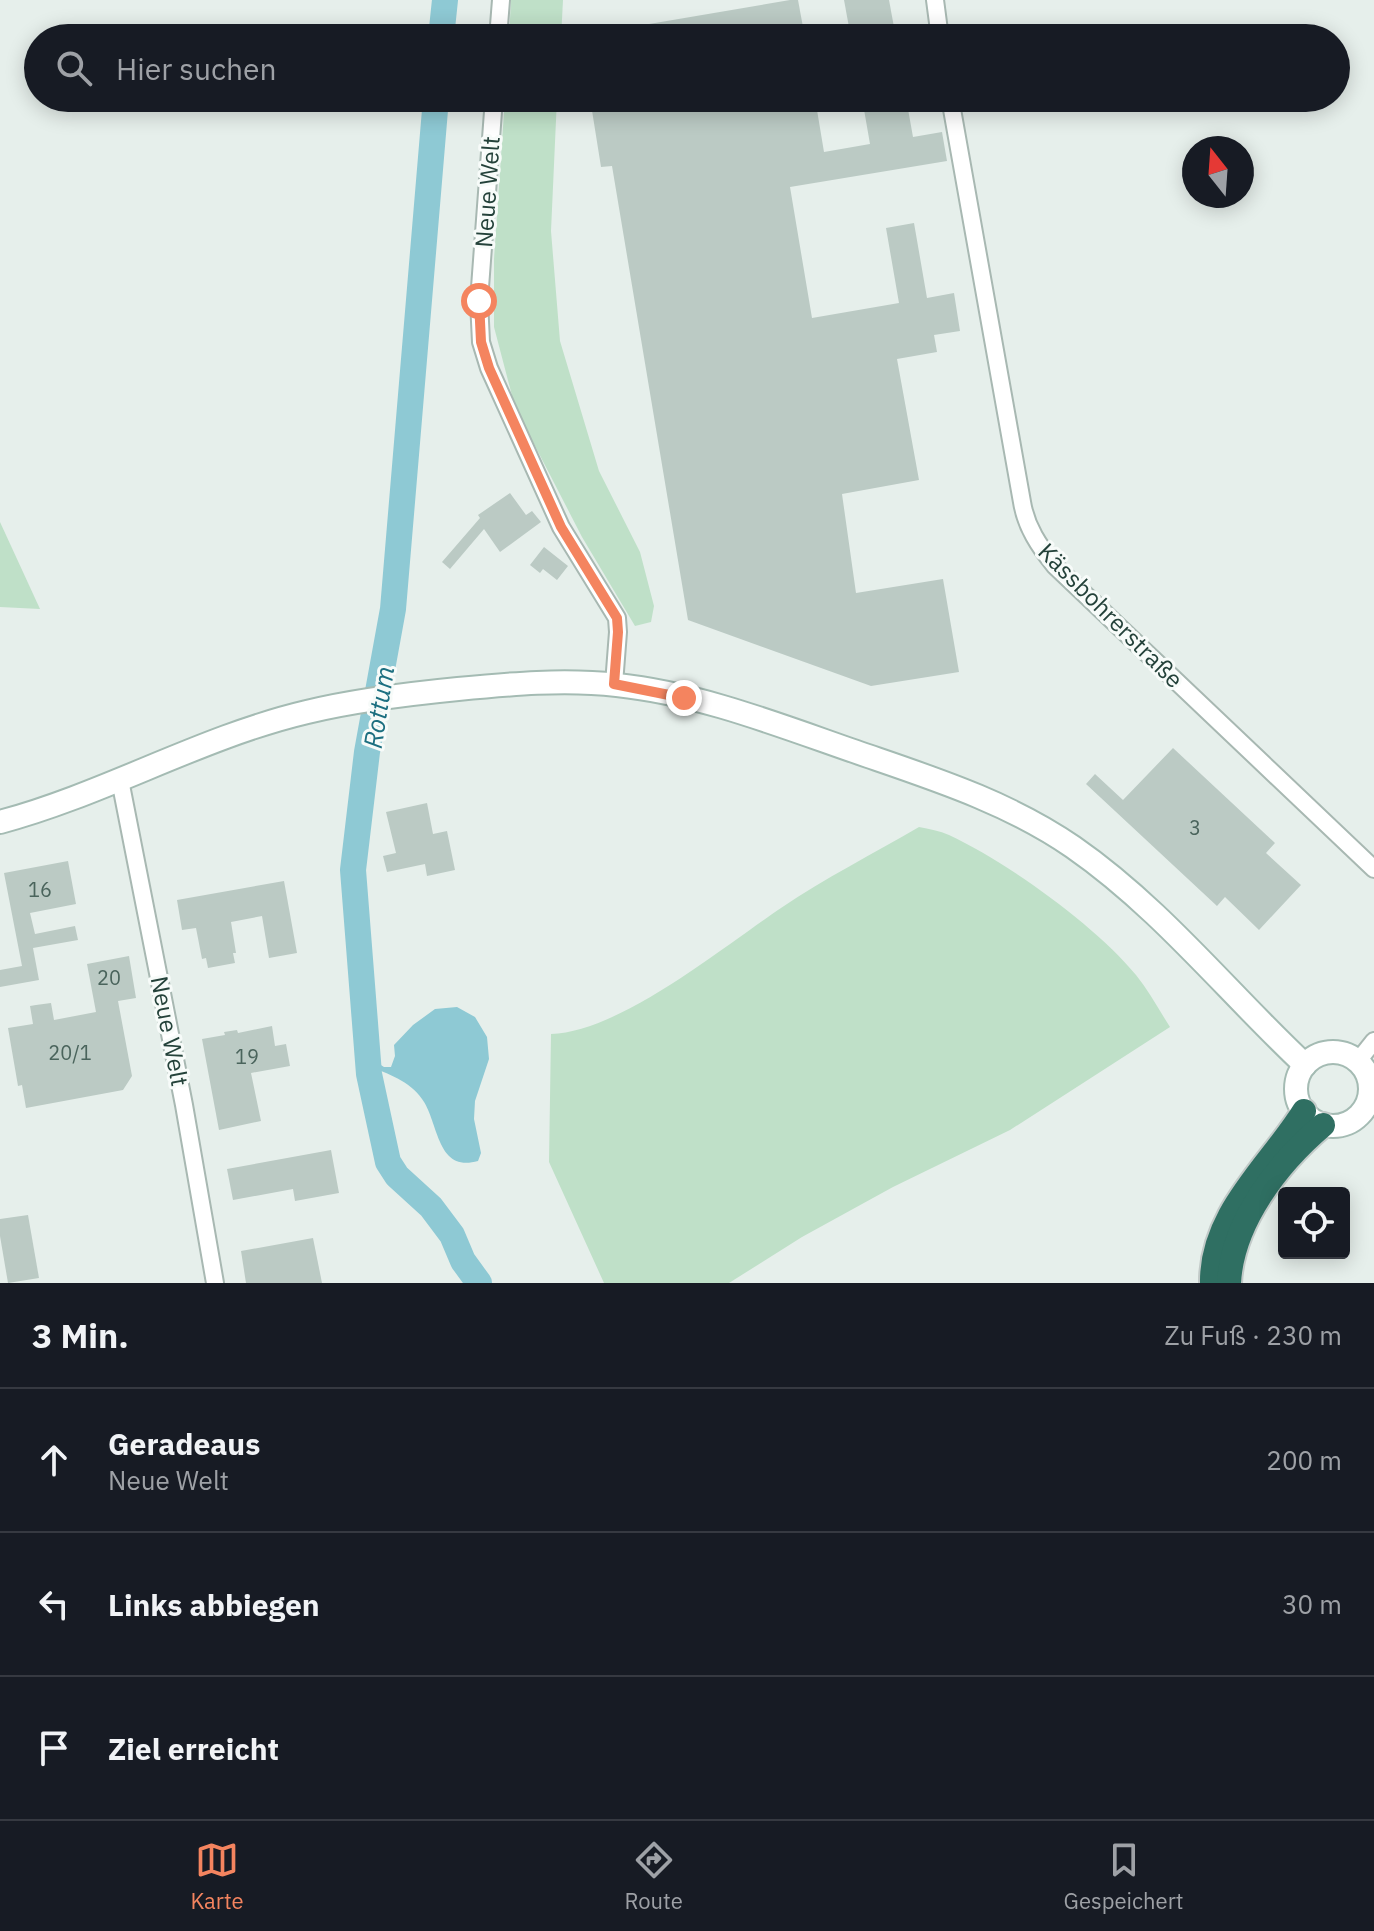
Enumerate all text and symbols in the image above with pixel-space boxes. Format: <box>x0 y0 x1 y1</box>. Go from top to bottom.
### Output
search box <box>24 24 1350 112</box>
icon: search <box>52 46 96 90</box>
text: Hier suchen <box>116 49 277 88</box>
street label: Neue Welt <box>467 135 507 249</box>
north arrow <box>1182 136 1254 208</box>
route start <box>461 283 497 319</box>
street label: Kässbohrerstraße <box>1032 536 1190 694</box>
water label: Rottum <box>355 663 401 751</box>
route end <box>666 680 702 716</box>
house number: 3 <box>1189 814 1201 841</box>
house number: 16 <box>28 876 52 903</box>
house number: 20 <box>97 964 121 991</box>
street label: Neue Welt <box>144 973 196 1089</box>
house number: 20/1 <box>48 1039 92 1066</box>
house number: 19 <box>235 1043 259 1070</box>
map controls <box>1278 1187 1350 1259</box>
button: locate <box>1278 1187 1350 1259</box>
text: 3 Min. <box>32 1313 129 1357</box>
text: Zu Fuß · 230 m <box>1164 1318 1342 1352</box>
text: Geradeaus <box>108 1424 260 1463</box>
icon: ahead <box>32 1438 76 1482</box>
text: 200 m <box>1266 1443 1342 1477</box>
text: Neue Welt <box>108 1463 229 1497</box>
icon: left <box>32 1582 76 1626</box>
text: Links abbiegen <box>108 1585 320 1624</box>
text: 30 m <box>1282 1587 1342 1621</box>
icon: arrive <box>32 1726 76 1770</box>
text: Ziel erreicht <box>108 1729 279 1768</box>
tab: Karte <box>190 1838 244 1915</box>
tab: Route <box>624 1838 683 1915</box>
tab: Gespeichert <box>1064 1838 1184 1915</box>

